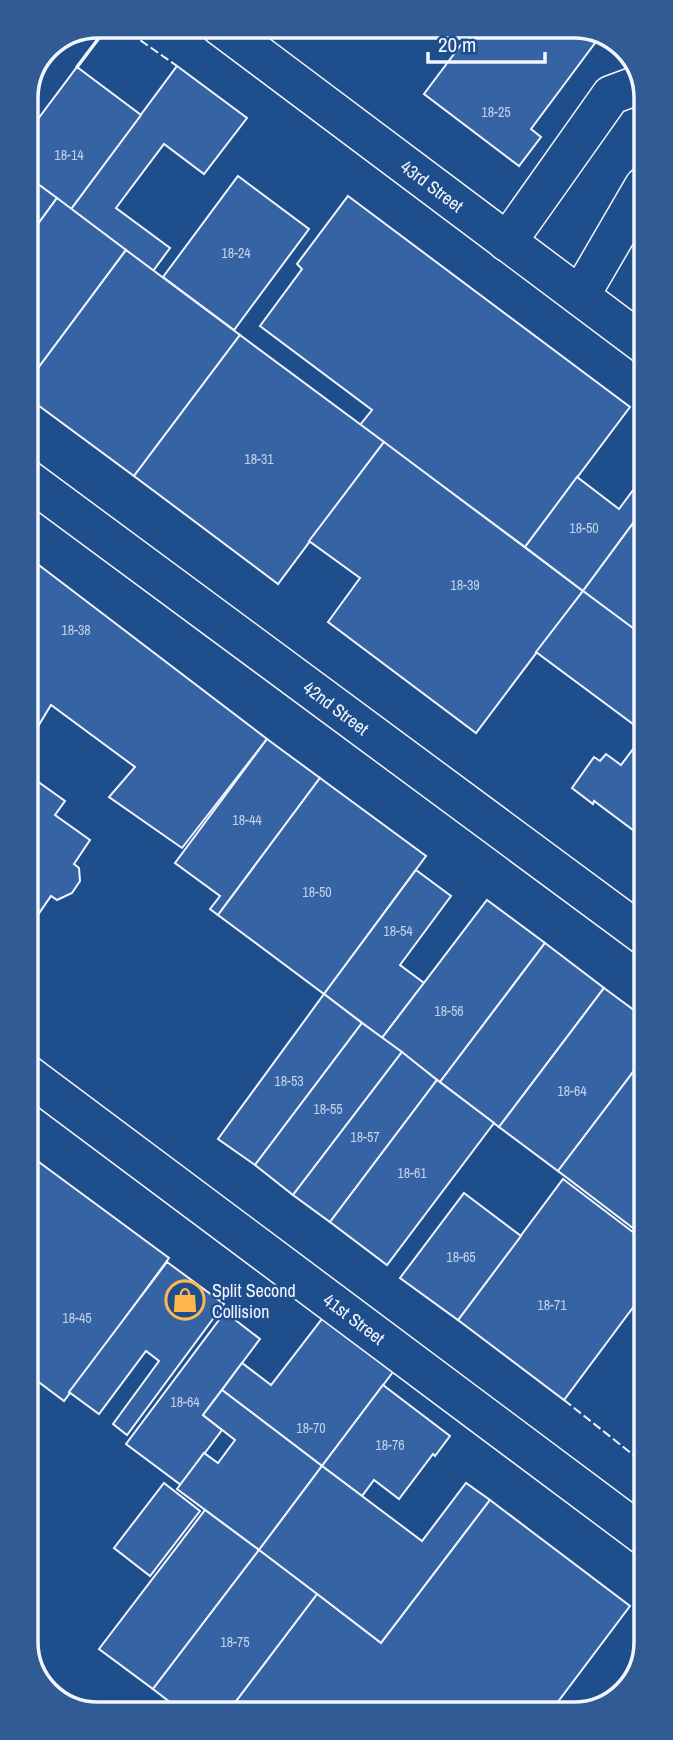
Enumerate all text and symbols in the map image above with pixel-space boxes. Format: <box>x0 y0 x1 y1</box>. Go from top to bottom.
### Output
scale bar <box>428 21 545 65</box>
text: 20 m <box>438 30 476 59</box>
house number: 18-25 <box>481 103 511 121</box>
house number: 18-14 <box>54 146 84 164</box>
street label: 43rd Street <box>395 154 469 218</box>
house number: 18-24 <box>221 244 251 262</box>
house number: 18-31 <box>244 450 274 468</box>
house number: 18-50 <box>569 519 599 537</box>
house number: 18-39 <box>450 576 480 594</box>
house number: 18-38 <box>61 621 91 639</box>
street label: 42nd Street <box>298 675 374 741</box>
house number: 18-44 <box>232 811 262 829</box>
house number: 18-50 <box>302 883 332 901</box>
house number: 18-54 <box>383 922 413 940</box>
house number: 18-56 <box>434 1002 464 1020</box>
house number: 18-53 <box>274 1072 304 1090</box>
house number: 18-64 <box>557 1082 587 1100</box>
house number: 18-55 <box>313 1100 343 1118</box>
house number: 18-57 <box>350 1128 380 1146</box>
house number: 18-61 <box>397 1164 427 1182</box>
house number: 18-65 <box>446 1248 476 1266</box>
place label: Split Second Collision <box>212 1278 296 1324</box>
shop icon: Split Second Collision <box>164 1279 206 1321</box>
street label: 41st Street <box>318 1288 390 1350</box>
house number: 18-71 <box>537 1296 567 1314</box>
house number: 18-45 <box>62 1309 92 1327</box>
house number: 18-64 <box>170 1393 200 1411</box>
house number: 18-70 <box>296 1419 326 1437</box>
house number: 18-76 <box>375 1436 405 1454</box>
house number: 18-75 <box>220 1633 250 1651</box>

